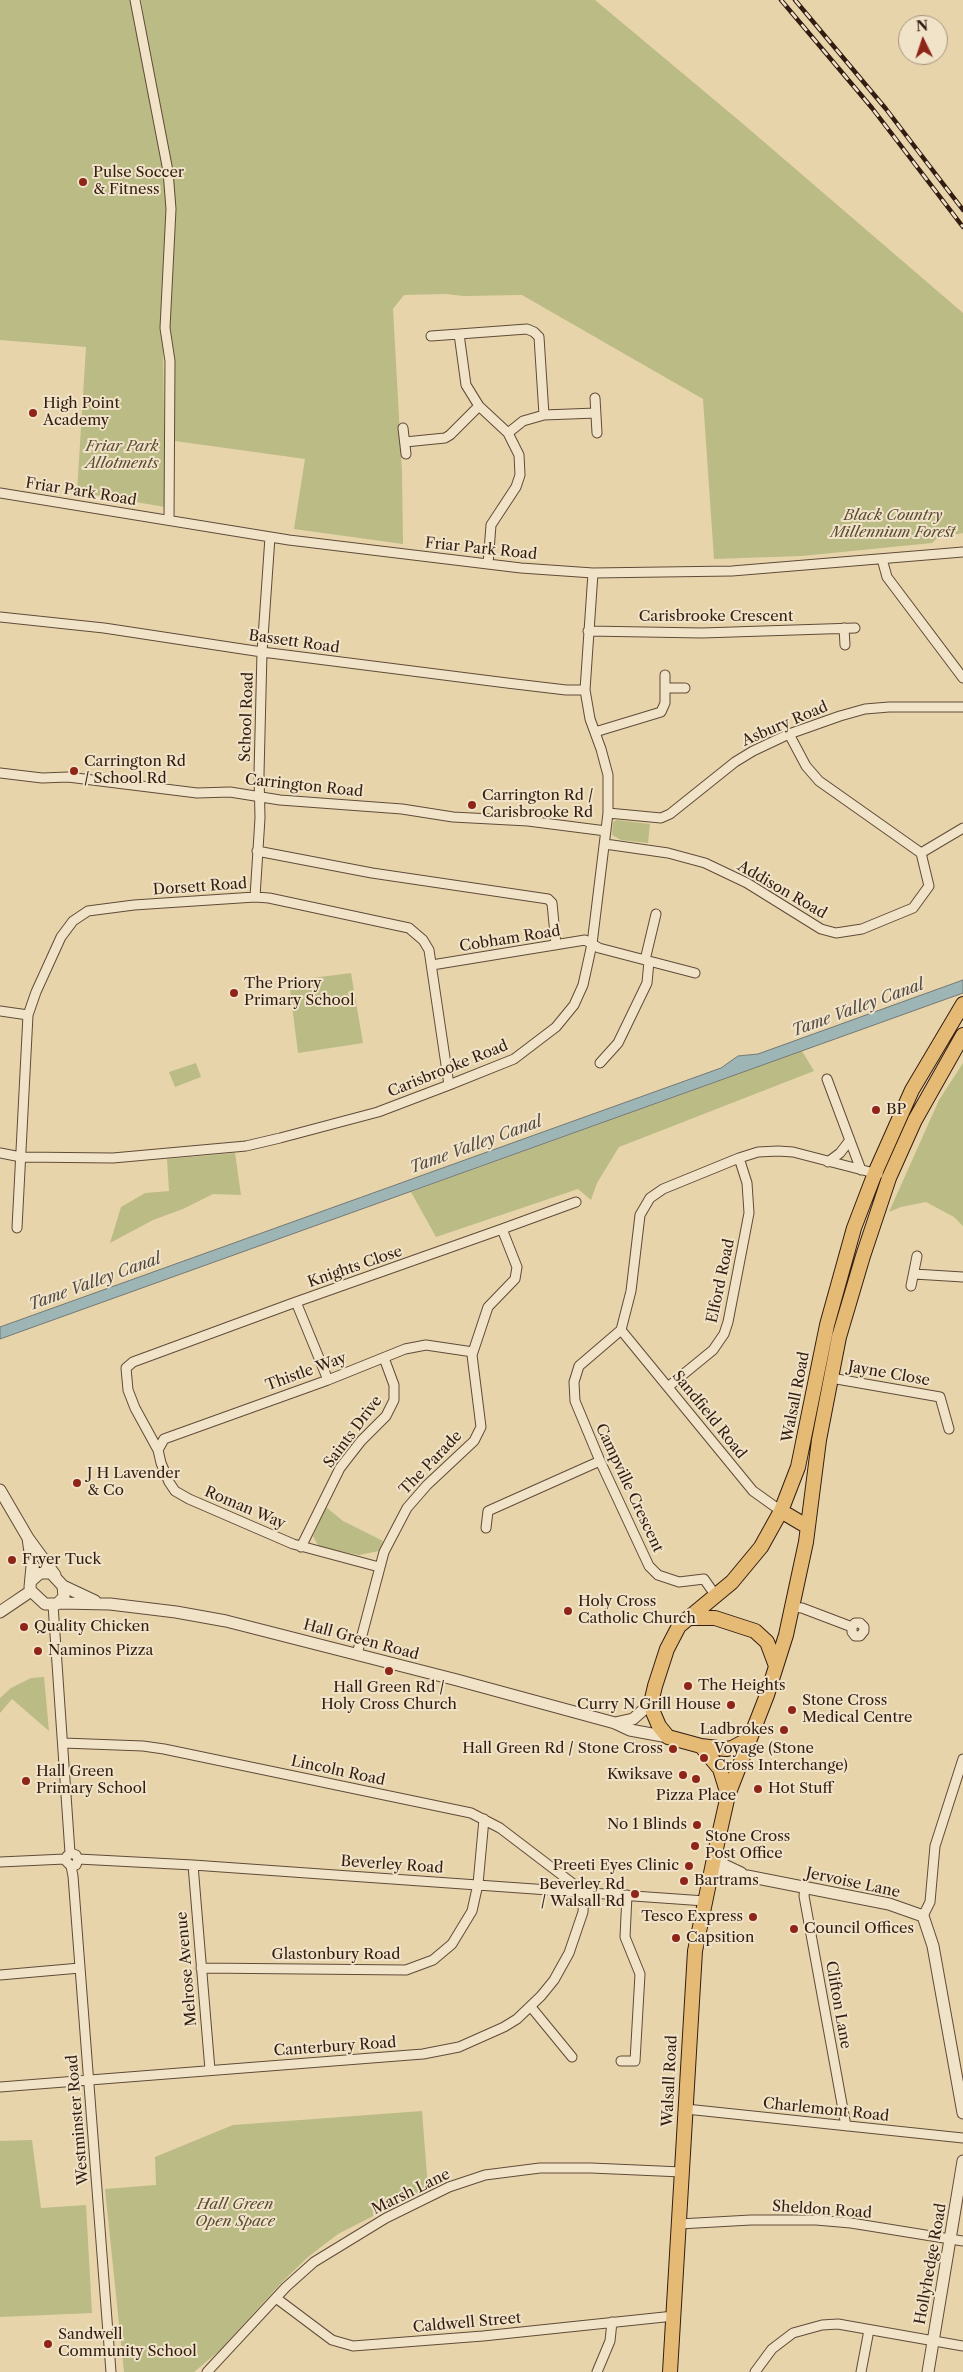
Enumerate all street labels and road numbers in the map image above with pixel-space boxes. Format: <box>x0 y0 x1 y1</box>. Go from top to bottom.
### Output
street label: Friar Park Road <box>24 474 138 510</box>
street label: Friar Park Road <box>424 534 538 564</box>
street label: Carisbrooke Crescent <box>639 608 793 626</box>
street label: Bassett Road <box>247 627 341 657</box>
street label: School Road <box>236 672 258 762</box>
street label: Asbury Road <box>739 698 831 750</box>
street label: Carrington Road <box>244 771 364 801</box>
street label: Addison Road <box>734 857 830 923</box>
street label: Dorsett Road <box>152 875 248 899</box>
street label: Cobham Road <box>458 922 562 956</box>
street label: Carisbrooke Road <box>385 1037 511 1101</box>
street label: Elford Road <box>703 1237 739 1325</box>
street label: Knights Close <box>305 1242 405 1292</box>
street label: Thistle Way <box>263 1349 349 1395</box>
street label: Walsall Road <box>778 1350 814 1444</box>
street label: Jayne Close <box>847 1358 931 1390</box>
street label: Sandfield Road <box>668 1367 750 1463</box>
street label: Saints Drive <box>320 1392 386 1472</box>
street label: Campville Crescent <box>591 1421 667 1555</box>
street label: The Parade <box>396 1427 466 1499</box>
street label: Roman Way <box>202 1483 288 1533</box>
street label: Hall Green Road <box>301 1616 421 1664</box>
street label: Lincoln Road <box>289 1752 387 1790</box>
street label: Beverley Road <box>340 1852 444 1878</box>
street label: Jervoise Lane <box>804 1864 902 1902</box>
street label: Melrose Avenue <box>173 1911 201 2027</box>
street label: Glastonbury Road <box>272 1946 400 1964</box>
street label: Clifton Lane <box>821 1960 855 2050</box>
street label: Canterbury Road <box>273 2034 397 2060</box>
street label: Walsall Road <box>659 2035 681 2127</box>
street label: Westminster Road <box>63 2054 93 2186</box>
street label: Charlemont Road <box>762 2094 890 2126</box>
street label: Marsh Lane <box>369 2165 453 2219</box>
street label: Sheldon Road <box>771 2198 873 2222</box>
street label: Hollyhedge Road <box>911 2202 951 2326</box>
street label: Caldwell Street <box>412 2309 522 2337</box>

